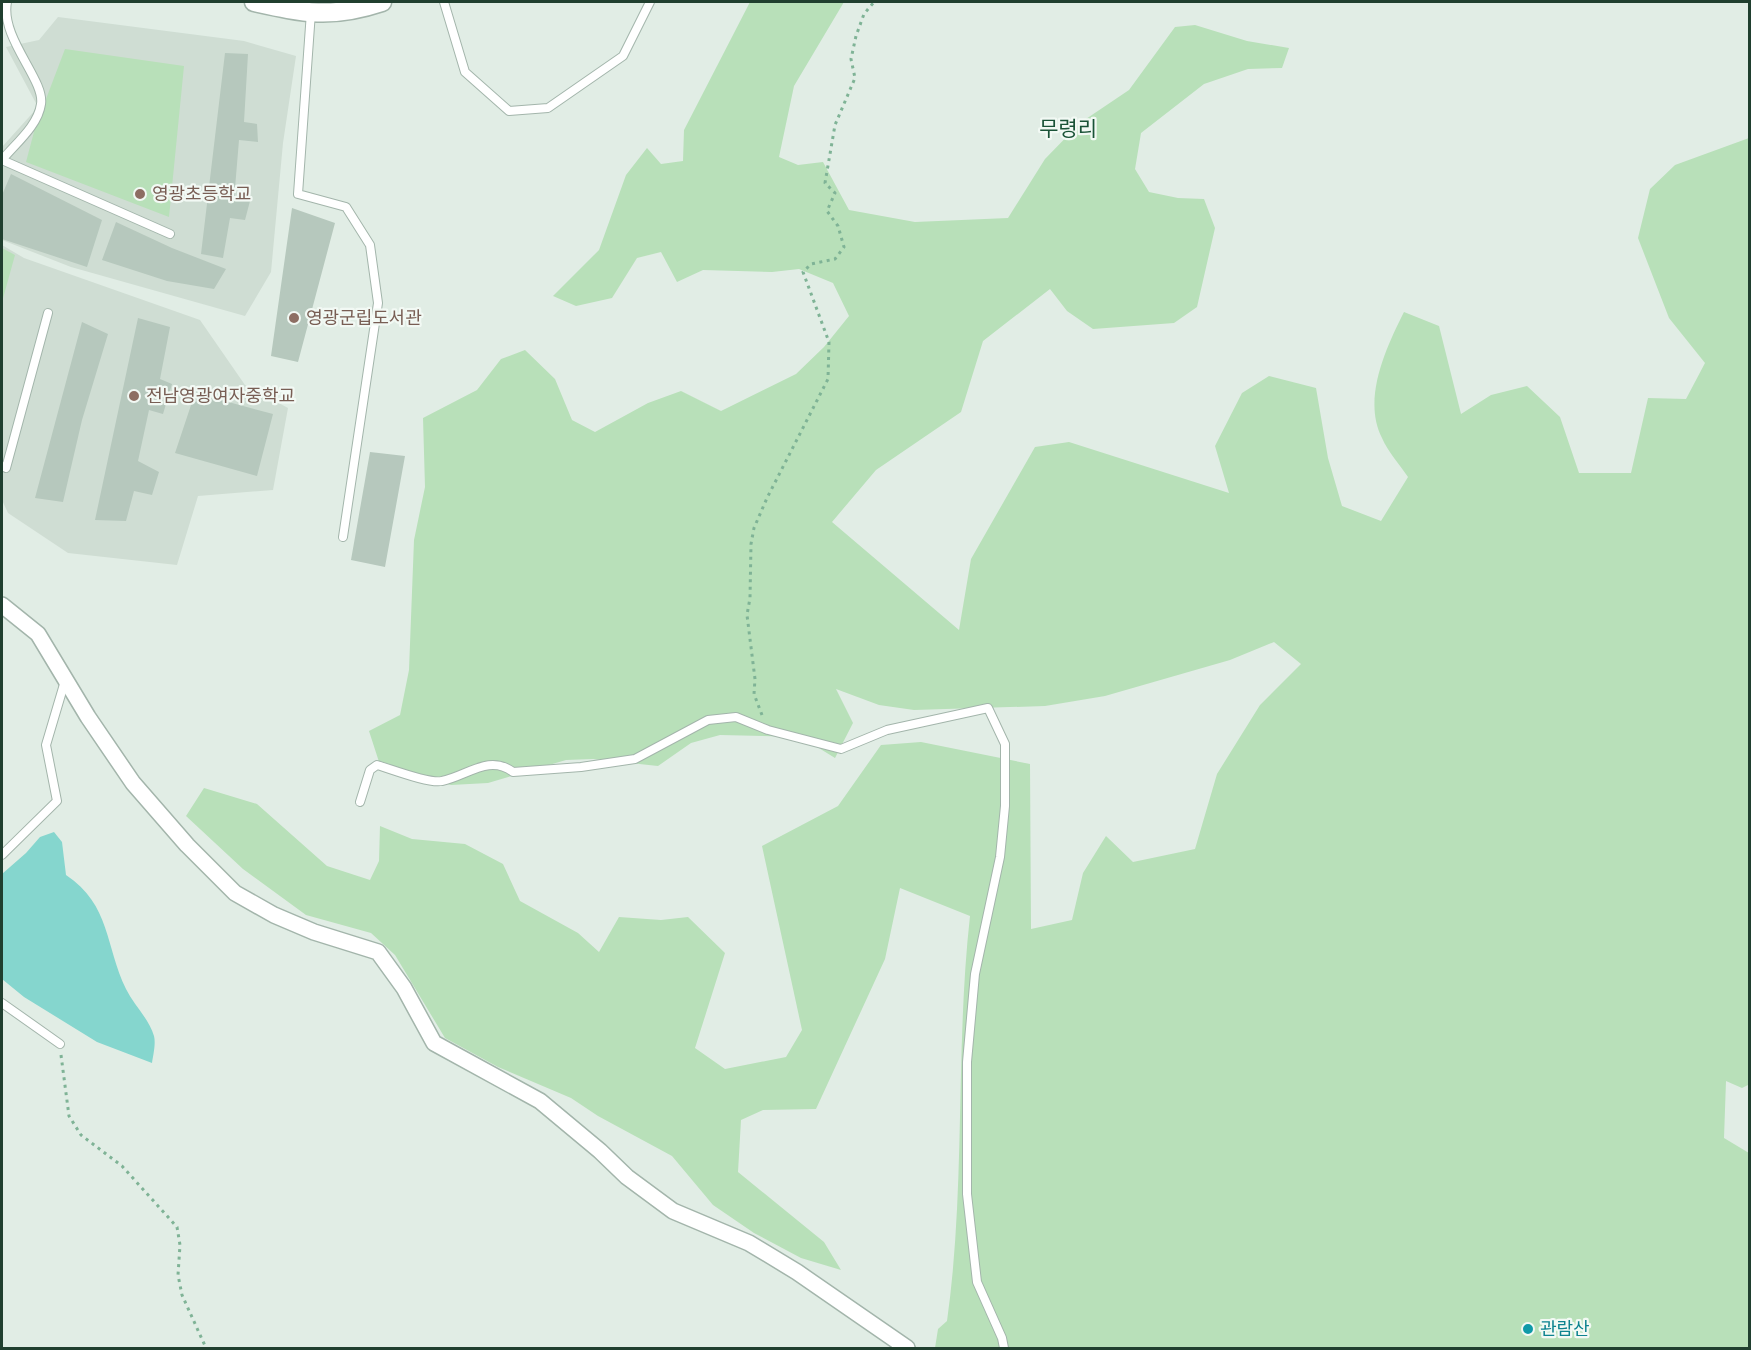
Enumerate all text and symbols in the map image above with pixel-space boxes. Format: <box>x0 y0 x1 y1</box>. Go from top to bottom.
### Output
district label: 무령리 <box>1039 115 1097 140</box>
place label: 영광초등학교 <box>152 182 251 204</box>
marker: 영광초등학교 <box>133 187 147 201</box>
place label: 영광군립도서관 <box>306 306 422 328</box>
marker: 영광군립도서관 <box>287 311 301 325</box>
place label: 전남영광여자중학교 <box>146 384 295 406</box>
marker: 전남영광여자중학교 <box>127 389 141 403</box>
place label: 관람산 <box>1540 1317 1590 1339</box>
marker: 관람산 <box>1521 1322 1535 1336</box>

